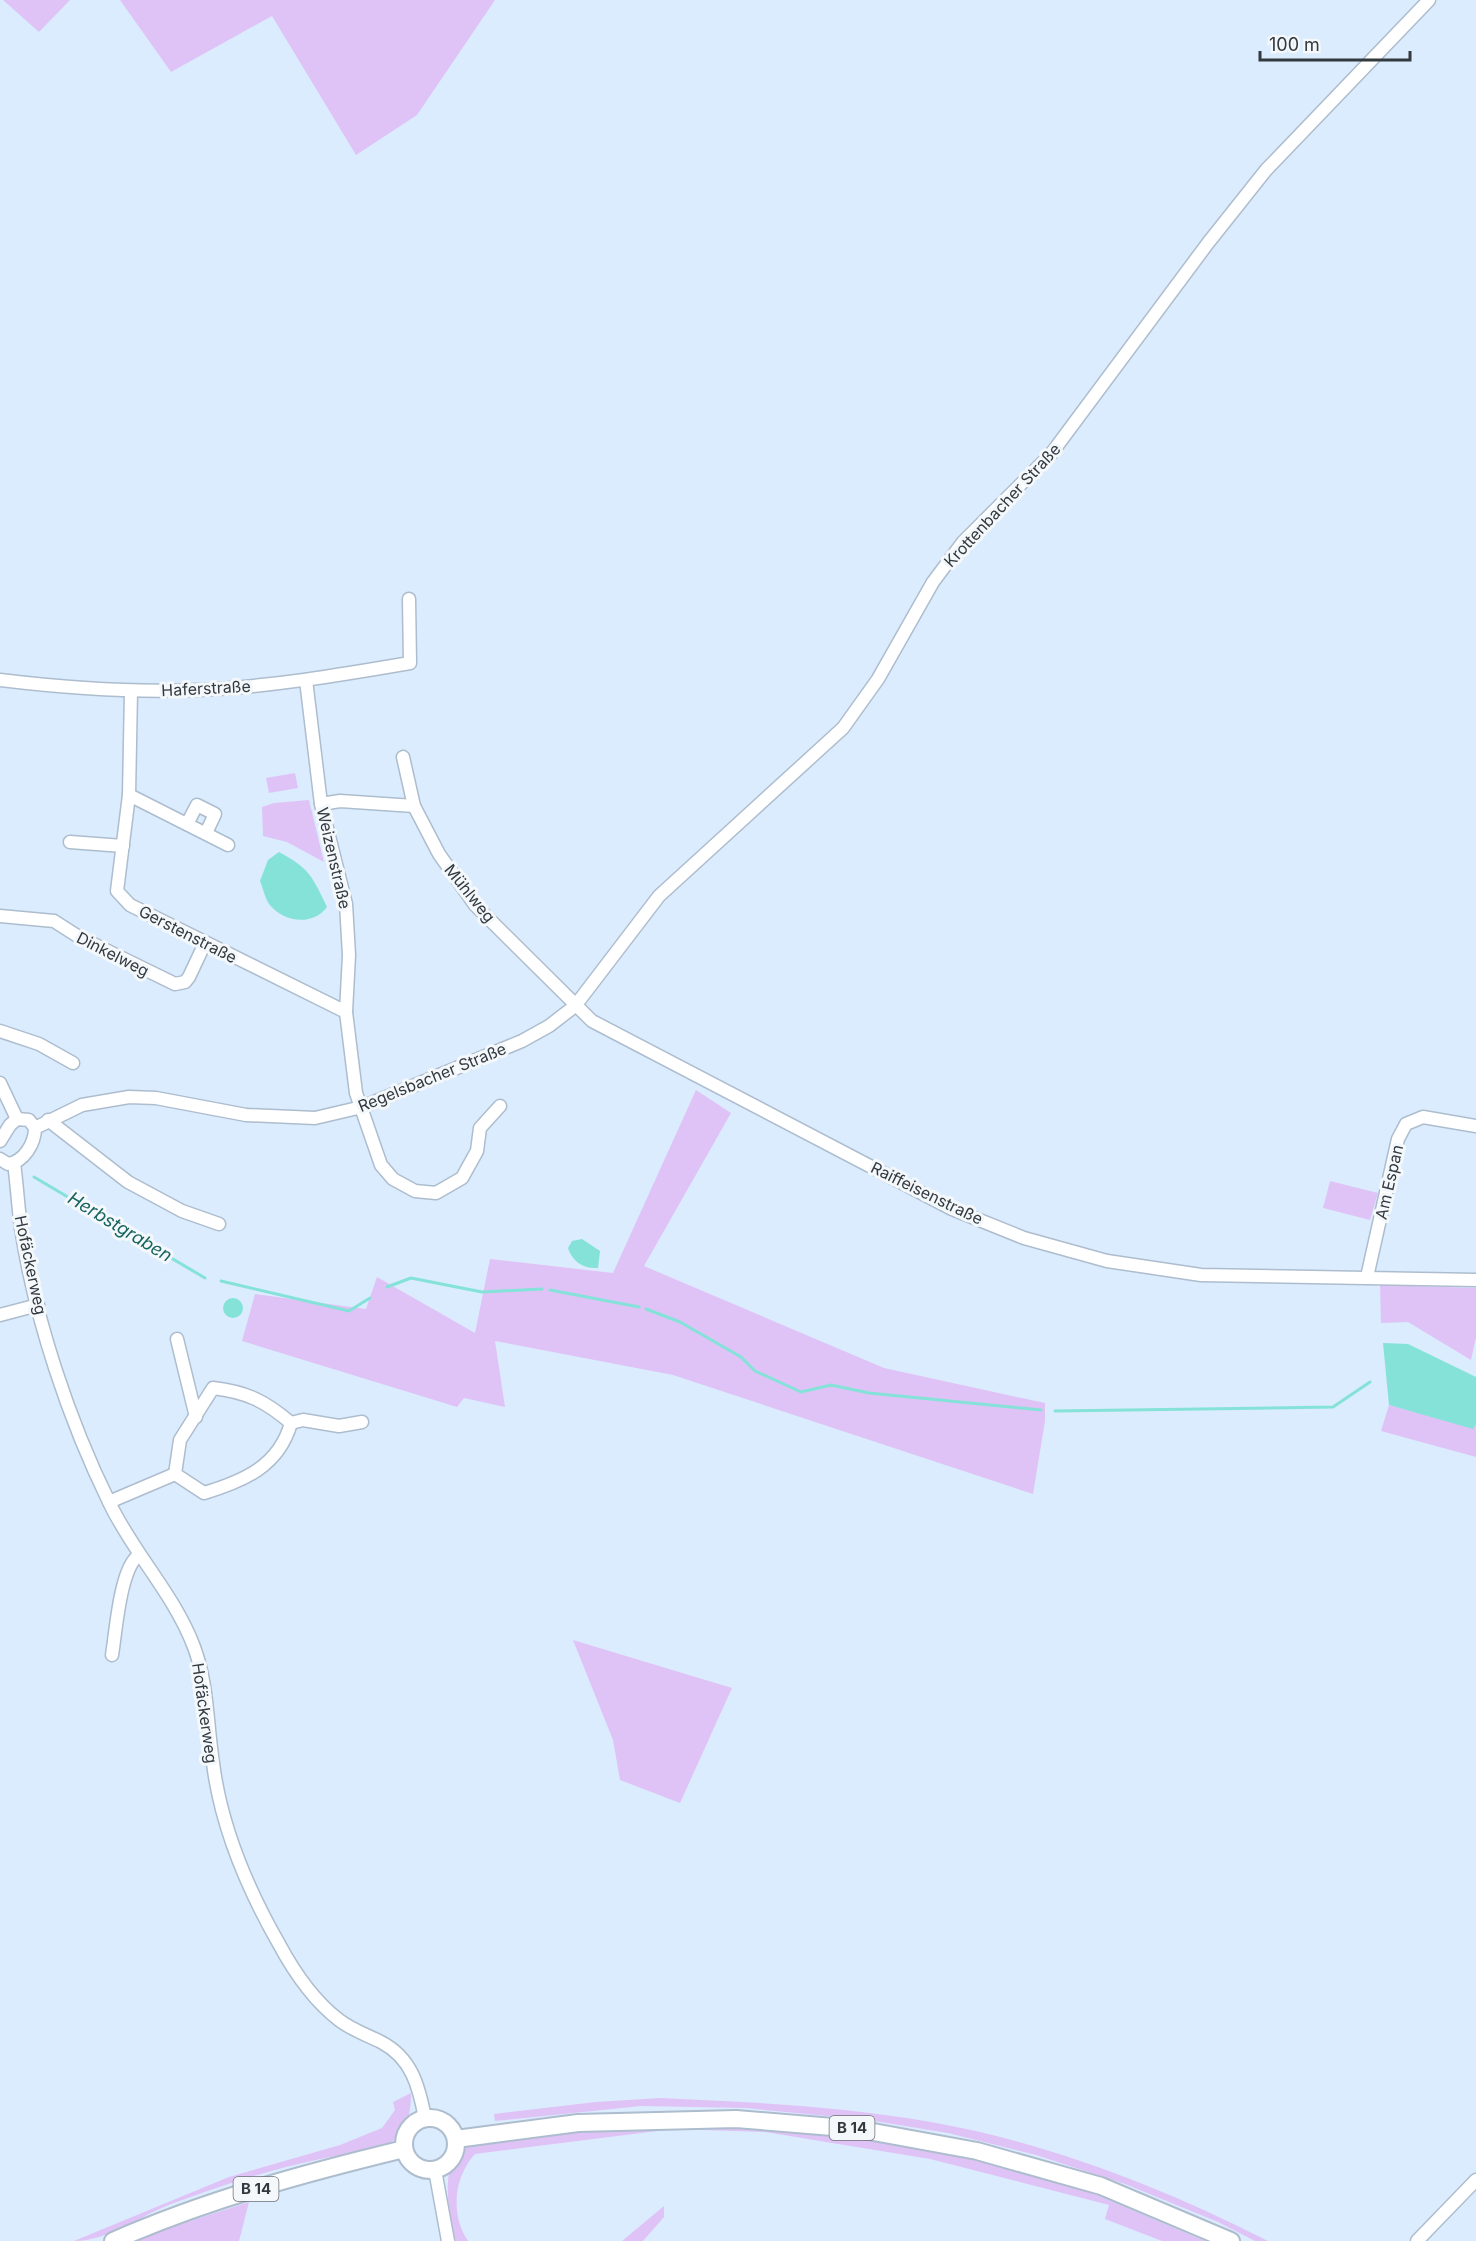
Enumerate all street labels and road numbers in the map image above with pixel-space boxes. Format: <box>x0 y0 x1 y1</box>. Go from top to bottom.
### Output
street label: Krottenbacher Straße <box>939 439 1065 571</box>
street label: Haferstraße <box>161 676 251 700</box>
street label: Weizenstraße <box>313 805 355 911</box>
street label: Mühlweg <box>440 860 500 926</box>
street label: Gerstenstraße <box>136 901 240 967</box>
street label: Dinkelweg <box>74 927 152 981</box>
street label: Regelsbacher Straße <box>355 1038 509 1116</box>
street label: Am Espan <box>1371 1143 1407 1221</box>
street label: Raiffeisenstraße <box>868 1157 986 1229</box>
street label: Hofäckerweg <box>11 1213 51 1317</box>
street label: Hofäckerweg <box>188 1662 222 1764</box>
road number: B 14 <box>830 2116 874 2140</box>
road number: B 14 <box>234 2177 278 2201</box>

